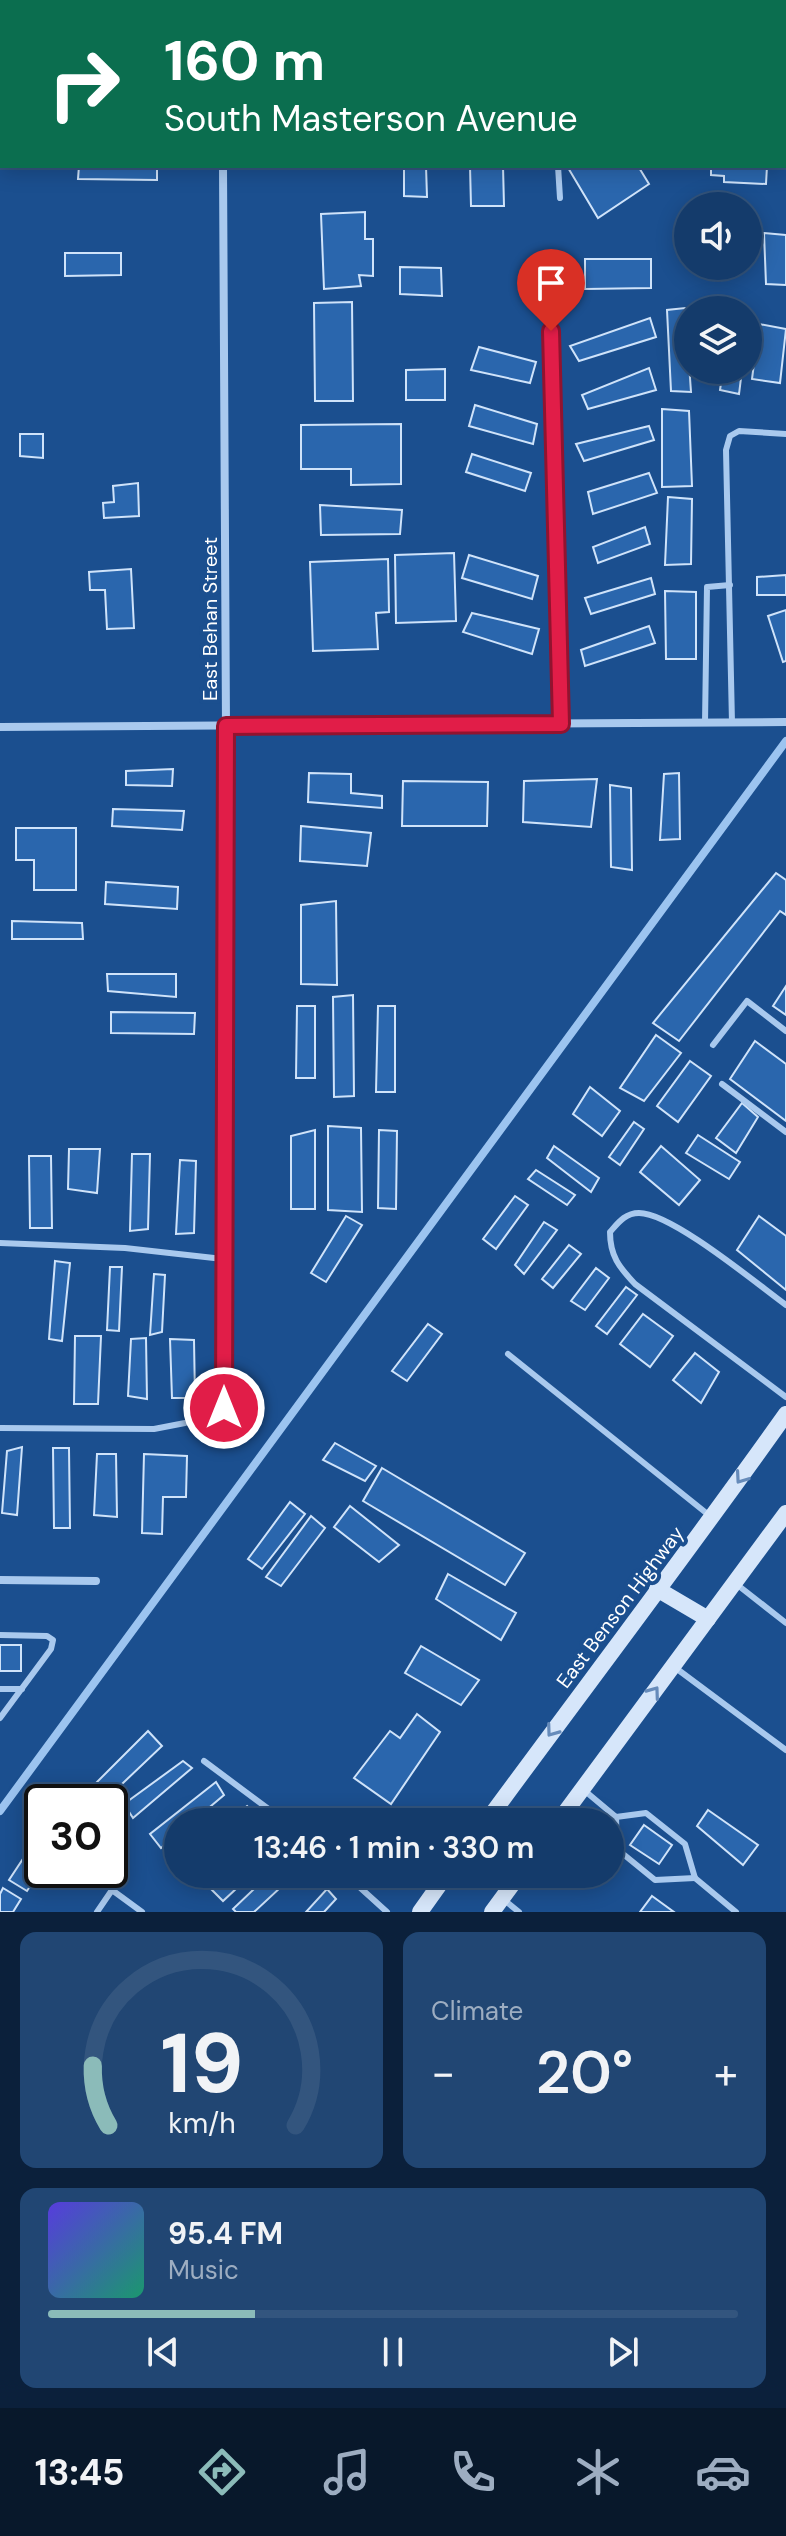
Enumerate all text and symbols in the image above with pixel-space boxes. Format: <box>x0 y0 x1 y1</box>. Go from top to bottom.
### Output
text: 160 m <box>164 24 325 97</box>
icon: right <box>32 32 136 136</box>
text: South Masterson Avenue <box>164 95 578 142</box>
map controls <box>674 192 762 384</box>
button: sound <box>674 192 762 280</box>
pin <box>517 249 585 331</box>
icon: arrive <box>529 261 573 305</box>
button: layers <box>674 296 762 384</box>
street label: East Behan Street <box>197 537 223 701</box>
position arrow <box>182 1366 266 1450</box>
one-way arrow <box>736 1469 751 1484</box>
street label: East Benson Highway <box>551 1521 689 1693</box>
one-way arrow <box>645 1686 659 1700</box>
one-way arrow <box>547 1723 562 1737</box>
speed limit sign: 30 <box>24 1784 128 1888</box>
text: 13:46 · 1 min · 330 m <box>254 1828 534 1867</box>
text: Climate <box>431 1994 523 2028</box>
text: 19 <box>160 2009 243 2118</box>
text: 20° <box>536 2033 633 2112</box>
text: − <box>431 2044 455 2102</box>
text: + <box>714 2044 738 2102</box>
text: km/h <box>168 2105 235 2142</box>
text: 95.4 FM <box>168 2214 283 2253</box>
text: Music <box>168 2253 239 2287</box>
icon: previous <box>141 2330 185 2374</box>
icon: pause <box>371 2330 415 2374</box>
icon: next <box>601 2330 645 2374</box>
icon: directions <box>194 2444 250 2500</box>
icon: music <box>319 2444 375 2500</box>
icon: phone <box>445 2444 501 2500</box>
icon: climate <box>570 2444 626 2500</box>
icon: car <box>695 2444 751 2500</box>
text: 13:45 <box>35 2449 124 2496</box>

